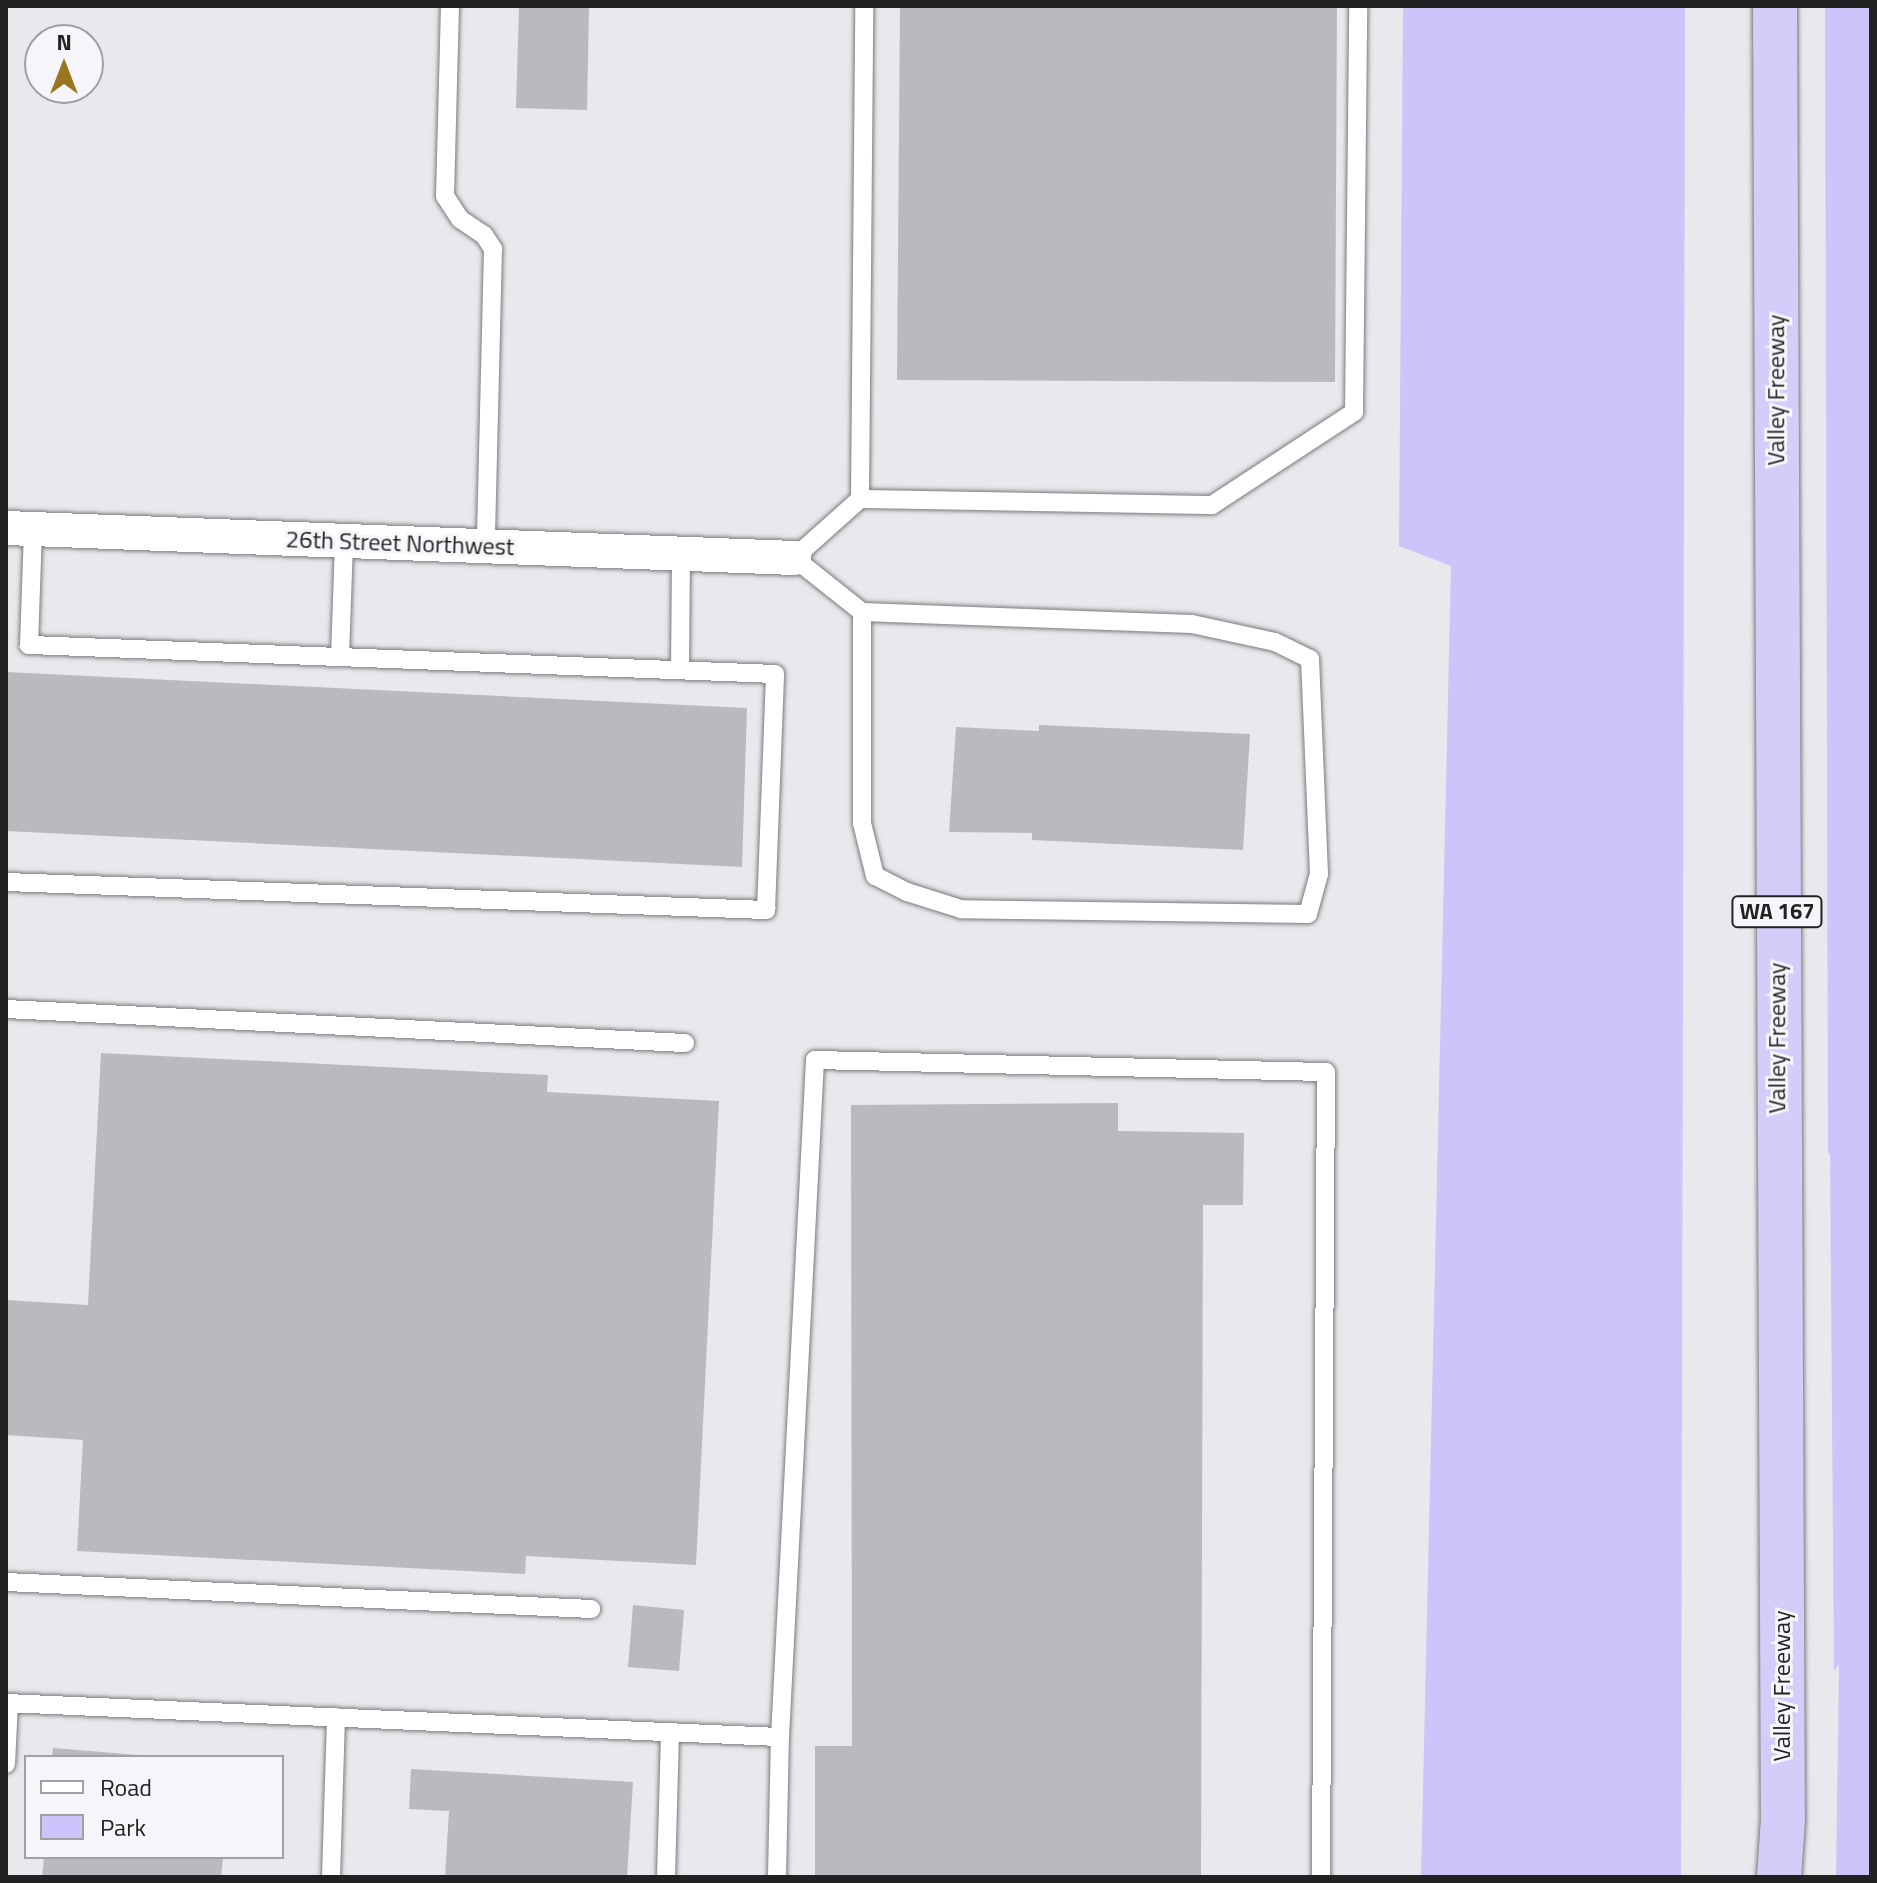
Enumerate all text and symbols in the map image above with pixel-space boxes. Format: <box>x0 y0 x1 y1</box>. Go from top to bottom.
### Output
north arrow <box>24 24 104 104</box>
text: N <box>56 25 72 59</box>
street label: Valley Freeway <box>1762 314 1790 466</box>
street label: 26th Street Northwest <box>285 525 515 561</box>
road number: WA 167 <box>1731 894 1823 930</box>
street label: Valley Freeway <box>1763 962 1791 1114</box>
street label: Valley Freeway <box>1768 1610 1796 1762</box>
legend <box>24 1755 284 1859</box>
text: Road <box>100 1769 152 1805</box>
text: Park <box>100 1809 146 1845</box>

